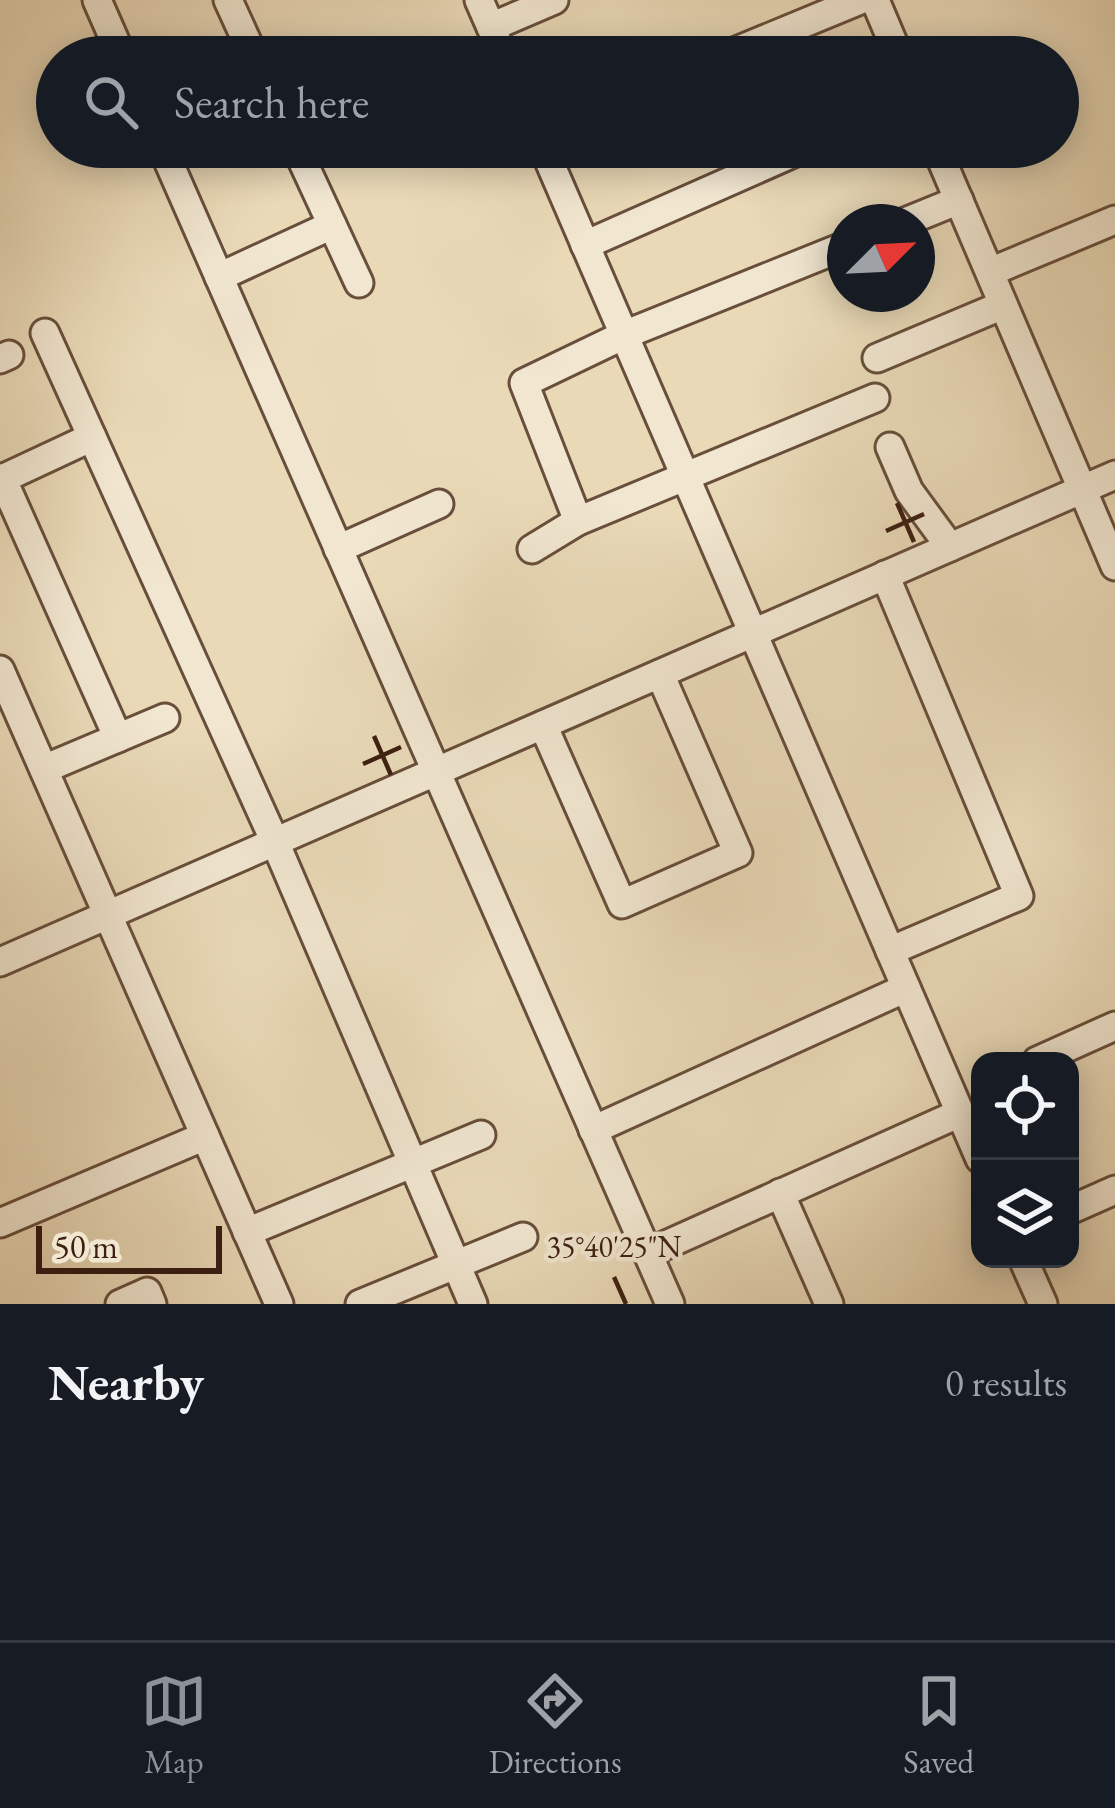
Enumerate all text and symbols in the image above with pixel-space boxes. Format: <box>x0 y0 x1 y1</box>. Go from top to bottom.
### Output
search box <box>36 36 1079 168</box>
icon: search <box>78 69 144 135</box>
text: Search here <box>174 73 369 131</box>
north arrow <box>827 204 935 312</box>
map controls <box>971 1052 1079 1268</box>
button: locate <box>971 1052 1079 1160</box>
button: layers <box>971 1160 1079 1268</box>
scale bar <box>36 1220 222 1273</box>
text: 50 m <box>54 1225 118 1268</box>
text: 35°40'25"N <box>547 1227 682 1266</box>
text: Nearby <box>48 1349 204 1415</box>
text: 0 results <box>945 1357 1067 1408</box>
tab: Map <box>141 1668 207 1783</box>
tab: Directions <box>489 1668 622 1783</box>
tab: Saved <box>903 1668 974 1783</box>

